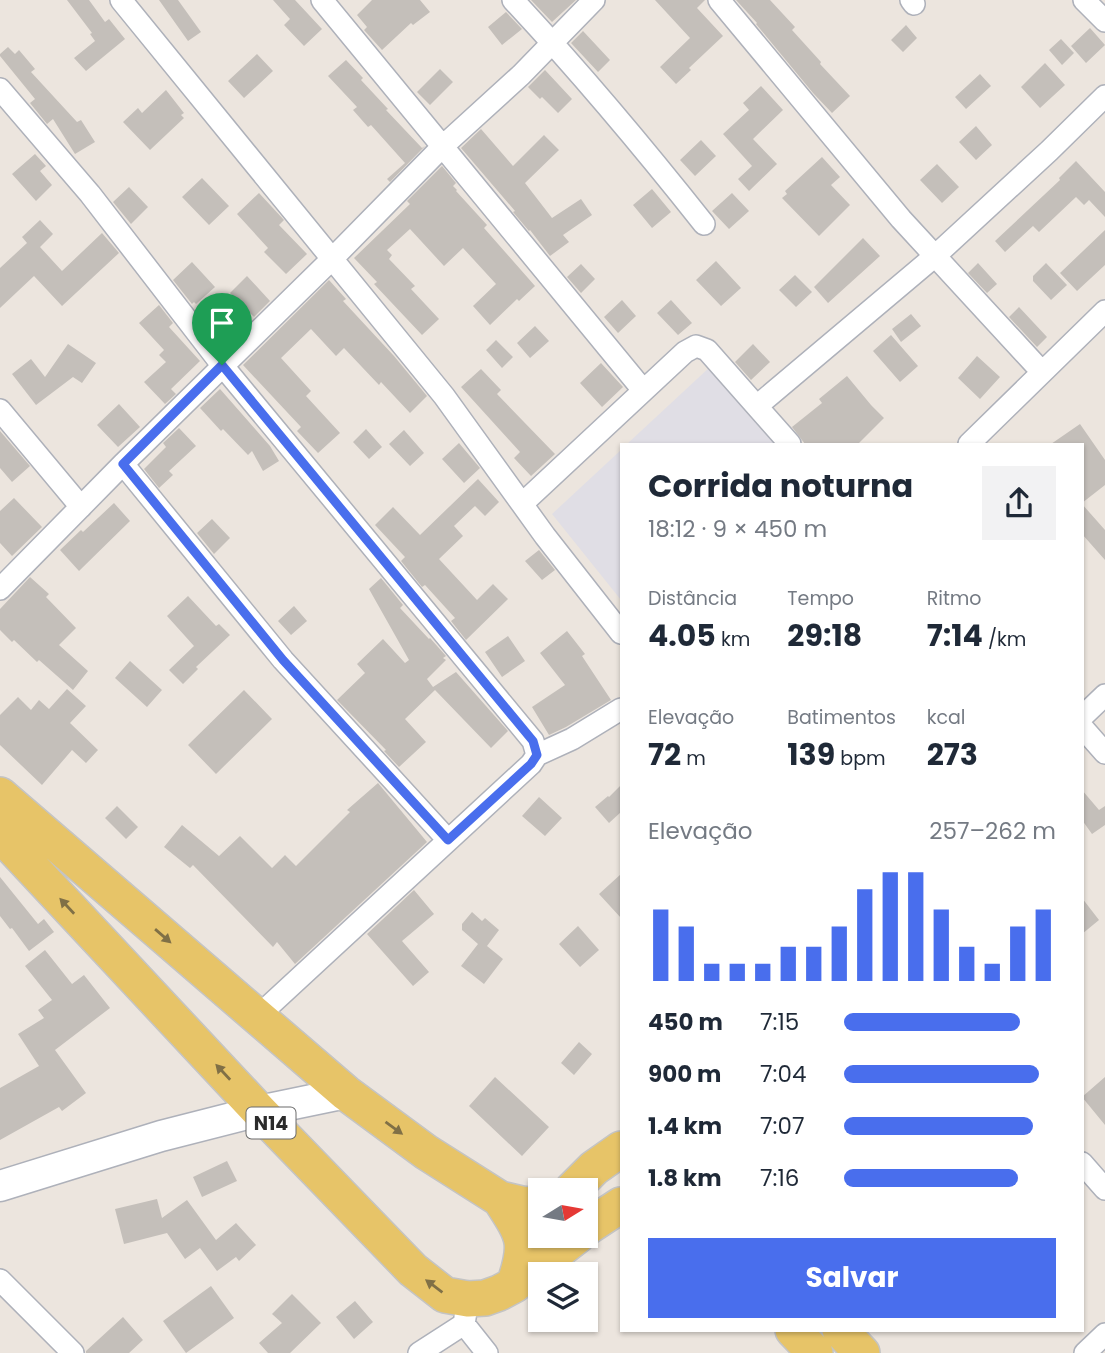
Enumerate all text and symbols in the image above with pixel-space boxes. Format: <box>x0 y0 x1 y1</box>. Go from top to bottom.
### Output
pin <box>192 293 252 365</box>
icon: arrive <box>203 304 241 342</box>
text: Corrida noturna <box>648 463 913 508</box>
button: share <box>982 466 1056 540</box>
text: 18:12 · 9 × 450 m <box>648 513 827 545</box>
text: Distância <box>648 585 737 612</box>
text: Tempo <box>787 585 854 612</box>
text: Ritmo <box>927 585 982 612</box>
text: 4.05 <box>648 614 716 657</box>
text: 29:18 <box>787 614 862 657</box>
text: 7:14 <box>927 614 983 657</box>
text: km <box>716 626 750 653</box>
text: /km <box>983 626 1026 653</box>
text: Elevação <box>648 704 734 731</box>
text: Batimentos <box>787 704 896 731</box>
text: kcal <box>927 704 966 731</box>
text: 72 <box>648 733 681 776</box>
text: 139 <box>787 733 835 776</box>
text: 273 <box>927 733 978 776</box>
text: m <box>681 745 706 772</box>
text: bpm <box>835 745 886 772</box>
text: Elevação <box>648 815 752 847</box>
text: 257–262 m <box>929 815 1056 847</box>
one-way arrow <box>60 898 76 915</box>
one-way arrow <box>154 928 172 944</box>
text: 450 m <box>648 1006 723 1038</box>
text: 7:15 <box>760 1006 799 1038</box>
text: 900 m <box>648 1058 721 1090</box>
text: 7:04 <box>760 1058 806 1090</box>
one-way arrow <box>215 1064 231 1081</box>
road number: N14 <box>246 1107 296 1138</box>
text: 1.4 km <box>648 1110 722 1142</box>
text: 7:07 <box>760 1110 804 1142</box>
one-way arrow <box>385 1121 403 1135</box>
text: 1.8 km <box>648 1162 722 1194</box>
text: 7:16 <box>760 1162 799 1194</box>
north arrow <box>528 1178 598 1248</box>
map controls <box>528 1178 598 1332</box>
button: Salvar <box>648 1238 1056 1318</box>
button: layers <box>528 1262 598 1332</box>
one-way arrow <box>425 1280 443 1294</box>

